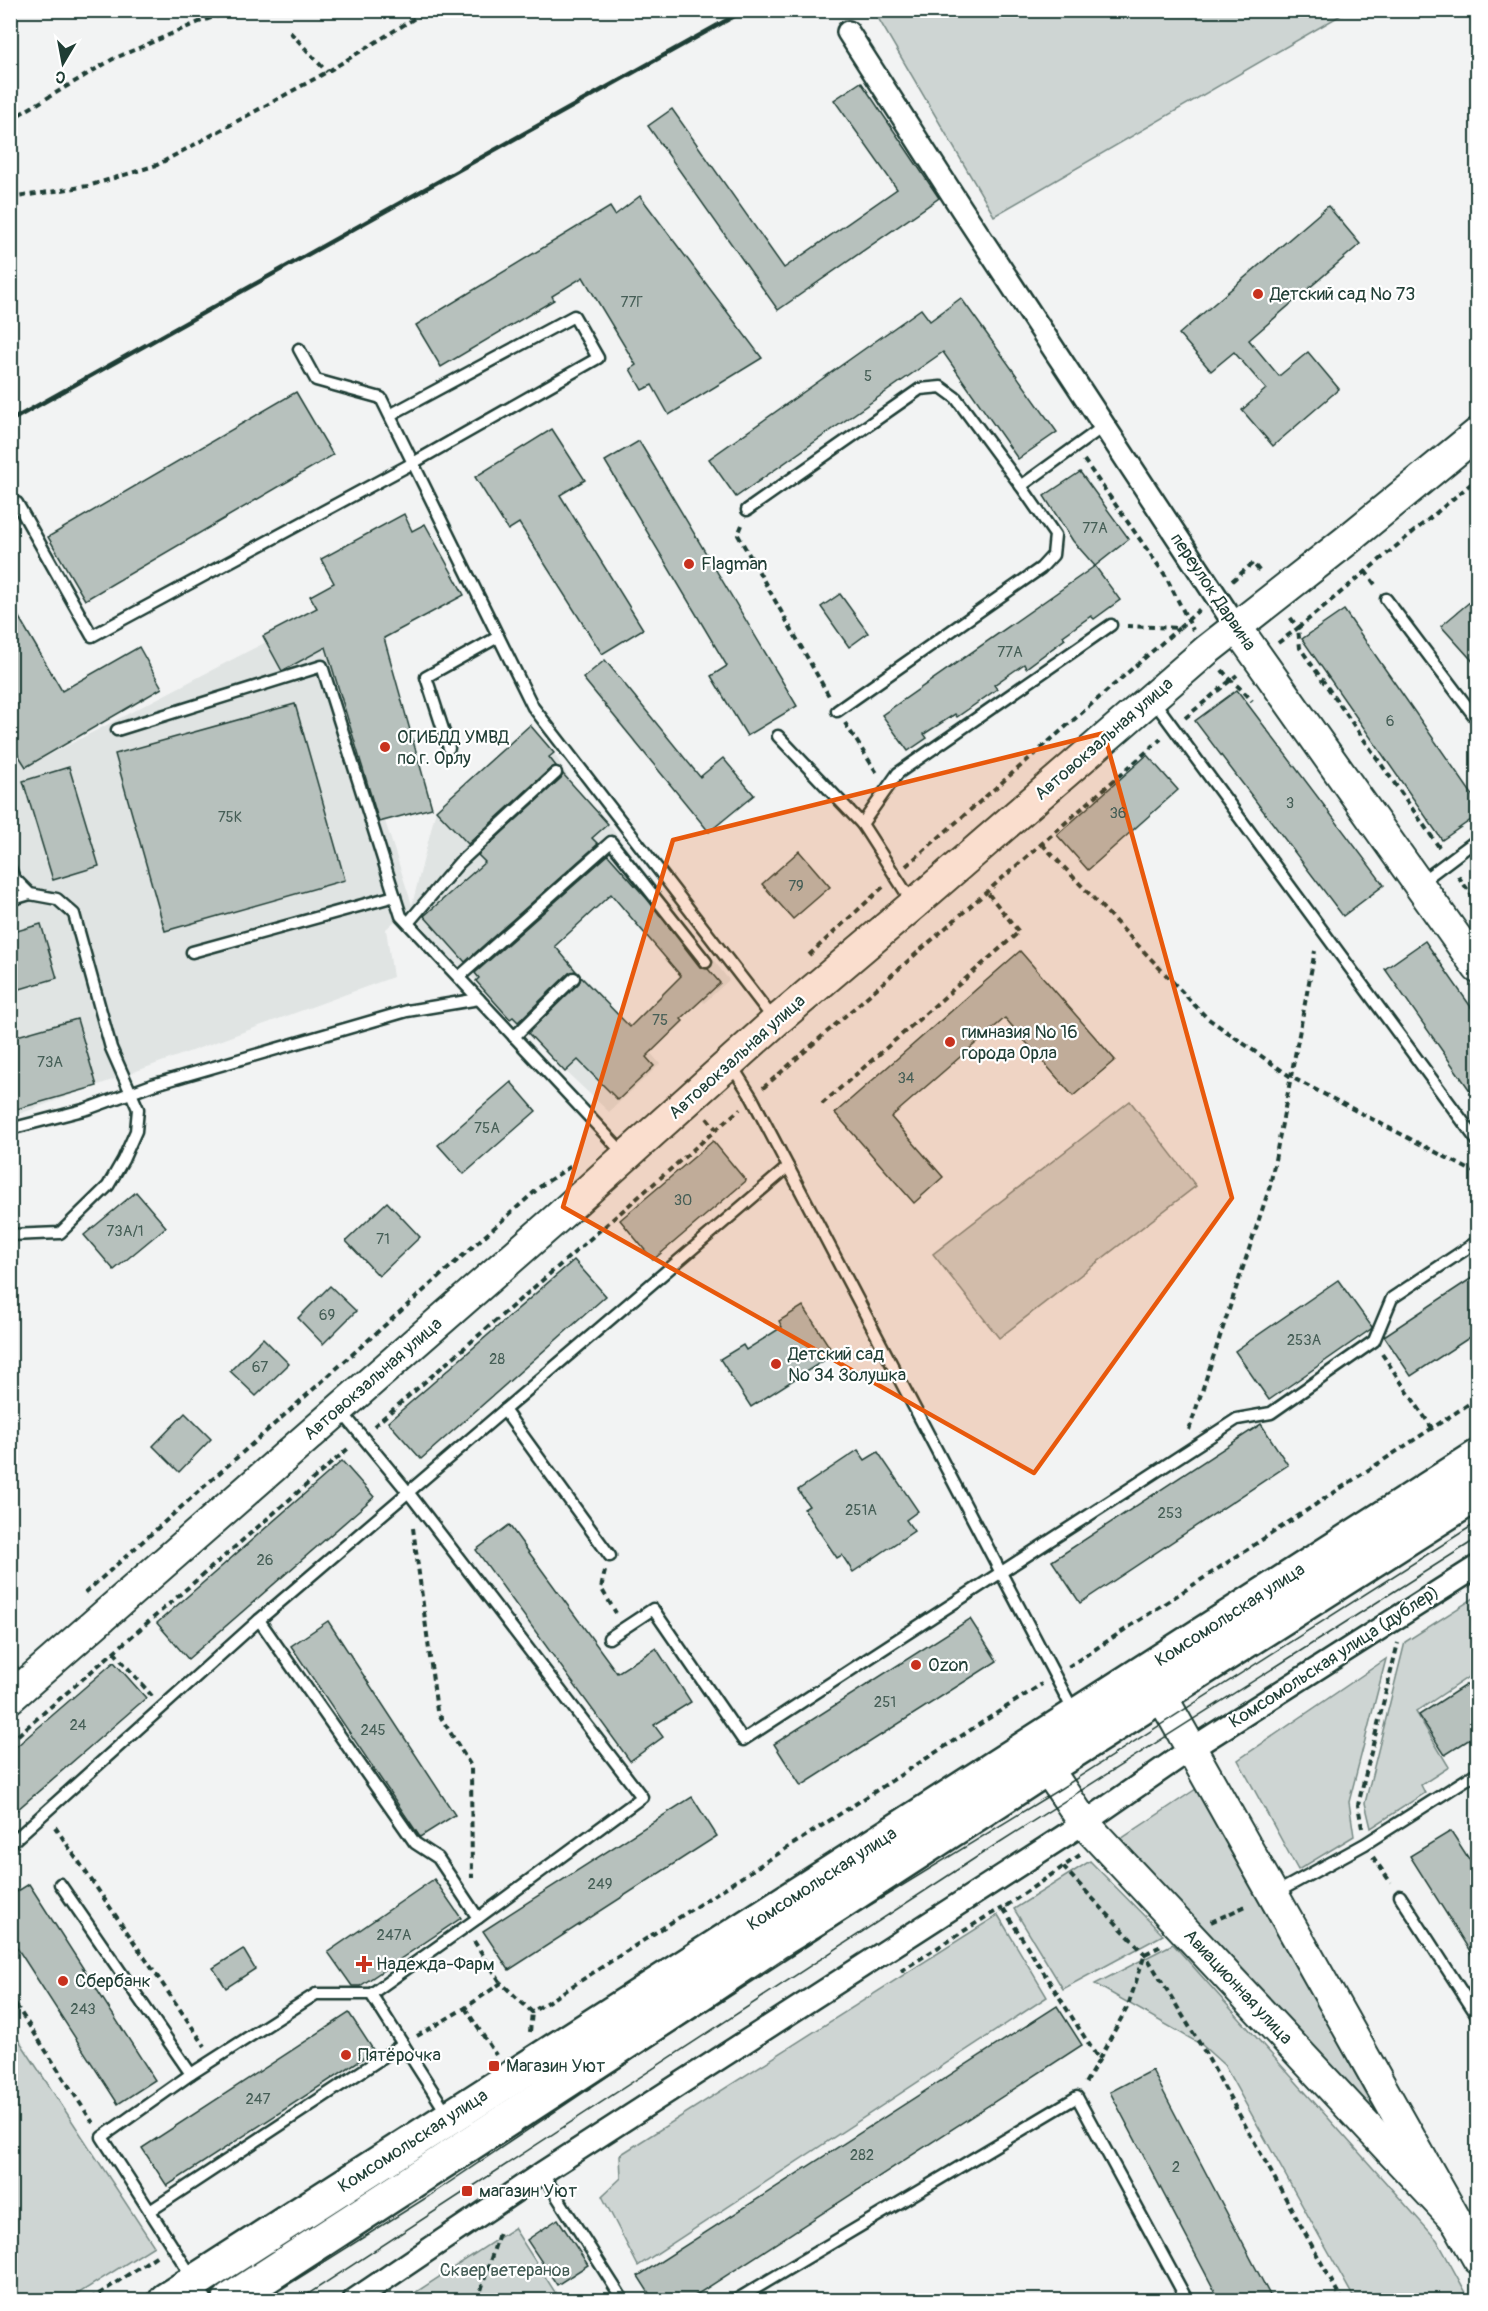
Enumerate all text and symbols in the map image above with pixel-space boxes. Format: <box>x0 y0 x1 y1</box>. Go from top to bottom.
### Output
north arrow <box>33 33 93 93</box>
text: С <box>54 66 67 87</box>
place label: Детский сад № 73 <box>1269 283 1415 306</box>
marker: Детский сад № 73 <box>1251 287 1265 301</box>
house number: 77Г <box>620 293 644 312</box>
house number: 5 <box>864 367 872 386</box>
house number: 77А <box>1082 519 1108 538</box>
street label: переулок Дарвина <box>1165 529 1261 655</box>
place label: Flagman <box>701 553 768 576</box>
marker: Flagman <box>682 557 696 571</box>
house number: 77А <box>997 643 1023 662</box>
street label: Автовокзальная улица <box>1030 672 1178 806</box>
house number: 6 <box>1386 712 1394 731</box>
place label: ОГИБДД УМВД по г. Орлу <box>397 726 509 770</box>
marker: ОГИБДД УМВД по г. Орлу <box>378 740 392 754</box>
house number: 3 <box>1286 794 1294 813</box>
house number: 36 <box>1109 804 1127 823</box>
house number: 75К <box>218 808 242 827</box>
house number: 79 <box>788 877 804 896</box>
street label: Автовокзальная улица <box>664 989 810 1125</box>
house number: 75 <box>652 1011 668 1030</box>
place label: гимназия № 16 города Орла <box>962 1021 1078 1065</box>
marker: гимназия № 16 города Орла <box>943 1035 957 1049</box>
house number: 73А <box>37 1053 63 1072</box>
house number: 34 <box>897 1069 915 1088</box>
house number: 75А <box>474 1119 500 1138</box>
house number: 30 <box>674 1191 692 1210</box>
house number: 73А/1 <box>106 1222 144 1241</box>
house number: 71 <box>376 1230 390 1249</box>
house number: 69 <box>319 1306 335 1325</box>
street label: Автовокзальная улица <box>299 1312 447 1446</box>
house number: 253А <box>1287 1331 1322 1350</box>
place label: Детский сад № 34 Золушка <box>787 1343 906 1387</box>
house number: 28 <box>489 1350 505 1369</box>
marker: Детский сад № 34 Золушка <box>769 1357 783 1371</box>
house number: 67 <box>252 1358 268 1377</box>
house number: 251А <box>845 1501 877 1520</box>
house number: 253 <box>1158 1504 1182 1523</box>
house number: 26 <box>256 1551 274 1570</box>
street label: Комсомольская улица <box>1151 1558 1309 1672</box>
street label: Комсомольская улица (дублер) <box>1225 1580 1443 1734</box>
place label: Ozon <box>928 1654 968 1677</box>
marker: Ozon <box>909 1658 923 1672</box>
house number: 251 <box>874 1693 896 1712</box>
house number: 24 <box>69 1716 87 1735</box>
house number: 245 <box>360 1721 386 1740</box>
street label: Комсомольская улица <box>743 1822 901 1936</box>
house number: 249 <box>588 1875 612 1894</box>
street label: Авиационная улица <box>1179 1925 1297 2049</box>
house number: 247А <box>377 1926 412 1945</box>
place label: Надежда-Фарм <box>376 1953 495 1976</box>
marker: Надежда-Фарм <box>357 1957 371 1971</box>
place label: Сбербанк <box>75 1970 151 1993</box>
marker: Сбербанк <box>56 1974 70 1988</box>
house number: 243 <box>70 2000 96 2019</box>
place label: Пятёрочка <box>358 2044 441 2067</box>
marker: Пятёрочка <box>339 2048 353 2062</box>
place label: Магазин Уют <box>506 2055 605 2078</box>
marker: Магазин Уют <box>487 2059 501 2073</box>
street label: Комсомольская улица <box>334 2084 492 2198</box>
house number: 247 <box>245 2090 271 2109</box>
house number: 282 <box>850 2146 874 2165</box>
house number: 2 <box>1172 2158 1180 2177</box>
place label: магазин Уют <box>479 2180 577 2203</box>
marker: магазин Уют <box>460 2184 474 2198</box>
park label: Сквер ветеранов <box>440 2259 570 2282</box>

